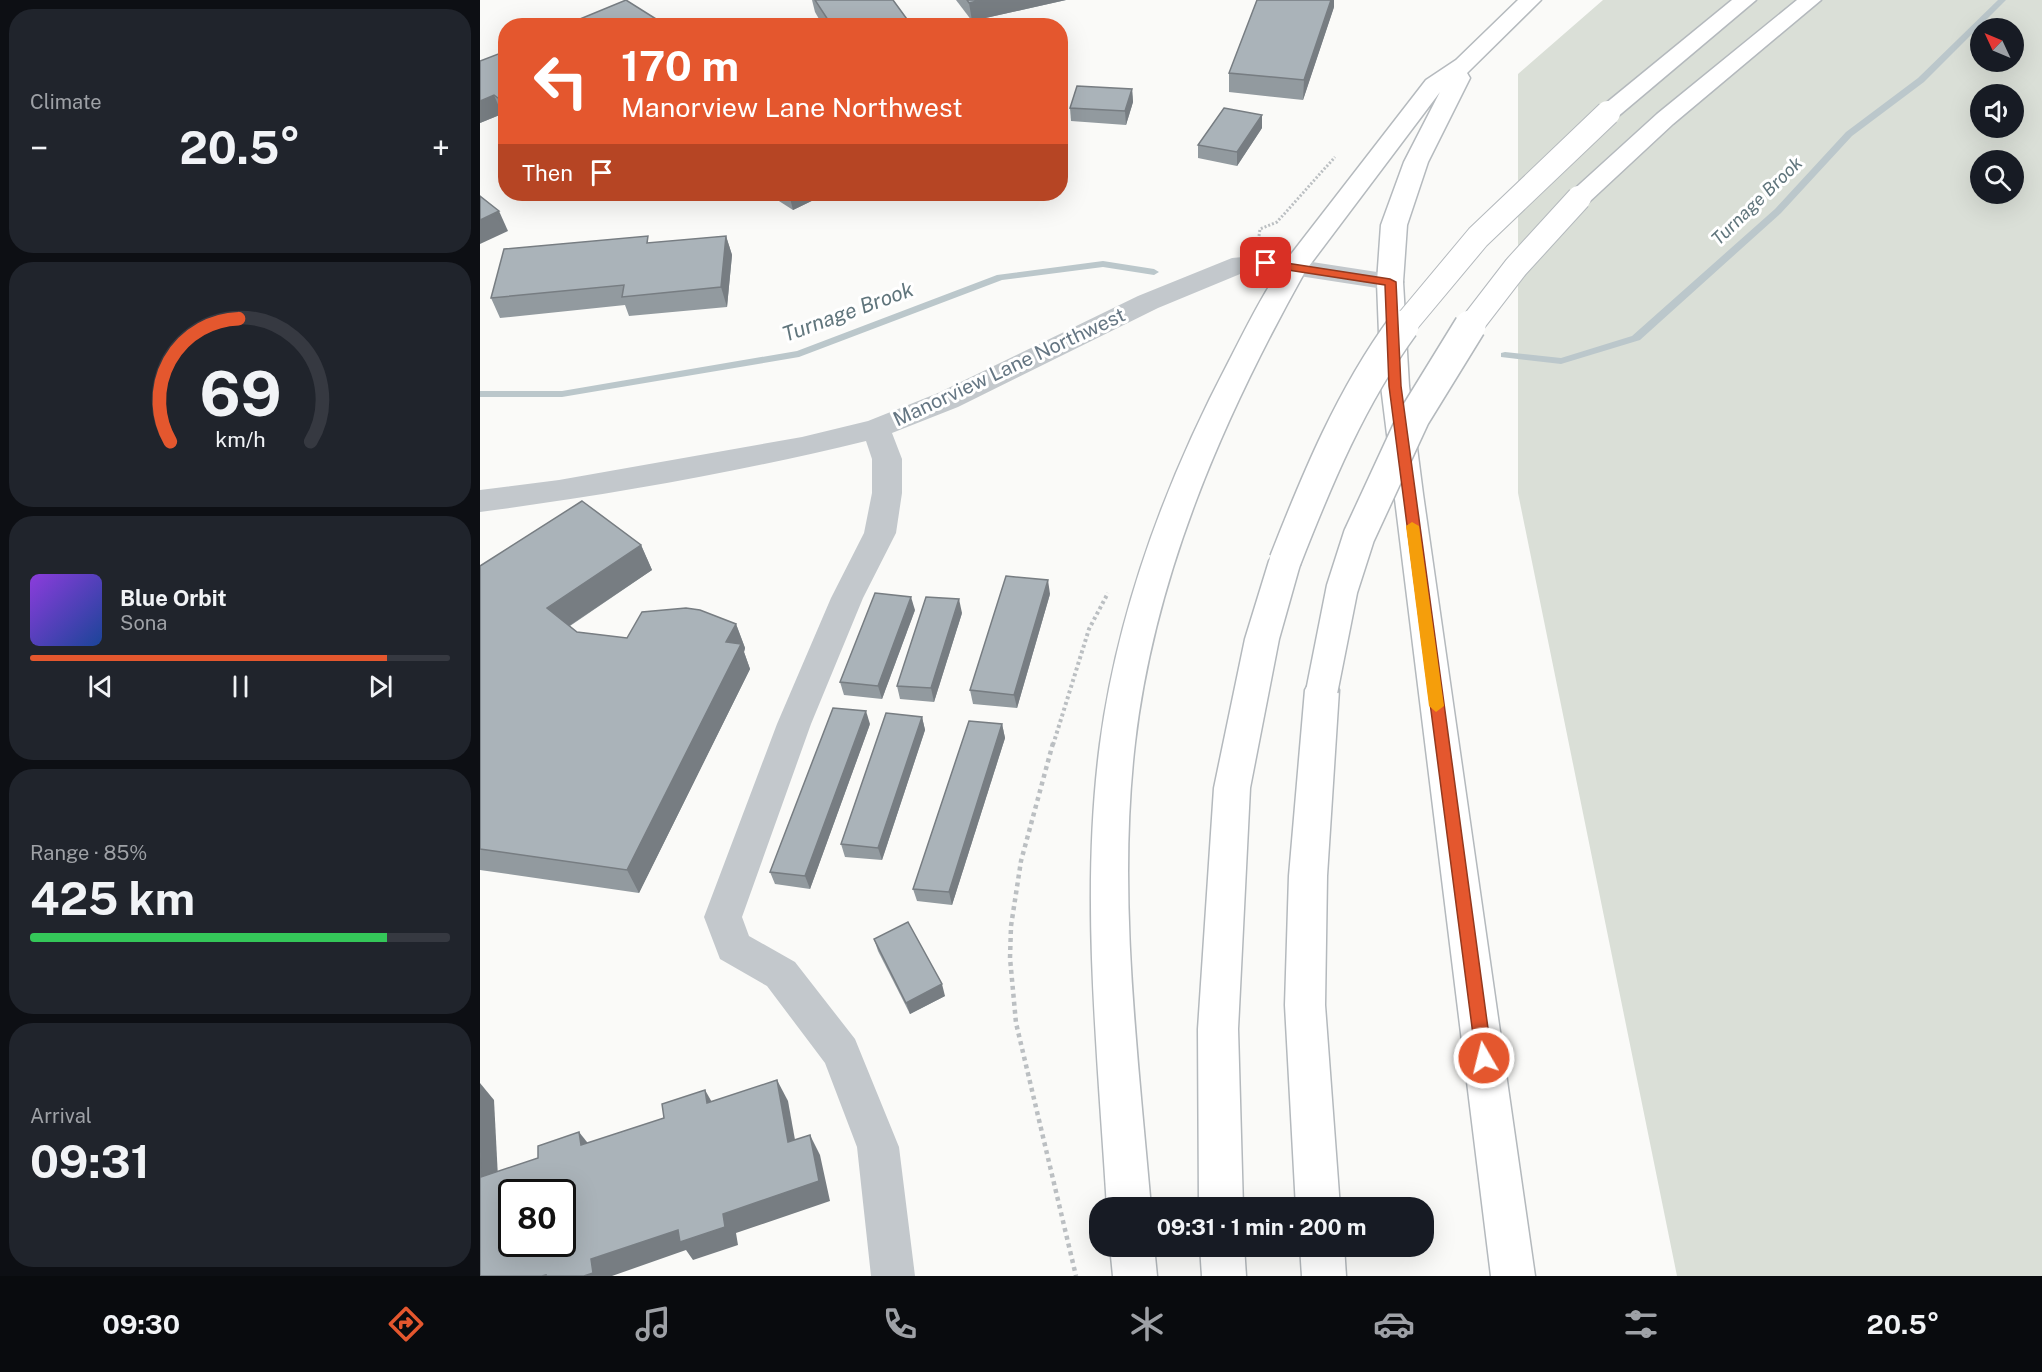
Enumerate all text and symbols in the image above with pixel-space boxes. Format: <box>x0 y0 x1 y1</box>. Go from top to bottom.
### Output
north arrow <box>1970 18 2024 72</box>
map controls <box>1970 18 2024 204</box>
text: 170 m <box>621 41 739 90</box>
icon: left <box>522 42 600 120</box>
button: sound <box>1970 84 2024 138</box>
text: Climate <box>30 90 102 114</box>
text: Manorview Lane Northwest <box>621 91 963 123</box>
text: 20.5° <box>179 121 301 174</box>
text: − <box>30 129 48 167</box>
text: + <box>432 129 450 167</box>
button: search <box>1970 150 2024 204</box>
water label: Turnage Brook <box>1707 152 1807 249</box>
icon: arrive <box>585 156 618 189</box>
text: Then <box>522 160 573 186</box>
pin <box>1240 237 1291 288</box>
icon: arrive <box>1249 246 1282 279</box>
water label: Turnage Brook <box>779 276 917 347</box>
street label: Manorview Lane Northwest <box>889 303 1129 431</box>
text: 69 <box>199 357 281 430</box>
text: km/h <box>215 427 265 452</box>
text: Blue Orbit <box>120 585 227 611</box>
text: Sona <box>120 611 167 635</box>
icon: previous <box>84 670 117 703</box>
icon: pause <box>224 670 257 703</box>
icon: next <box>364 670 397 703</box>
text: Range · 85% <box>30 841 147 865</box>
text: 425 km <box>30 872 195 925</box>
position arrow <box>1452 1026 1516 1090</box>
text: Arrival <box>30 1104 92 1128</box>
text: 09:31 <box>30 1135 150 1188</box>
speed limit sign: 80 <box>498 1179 576 1257</box>
text: 09:31 · 1 min · 200 m <box>1157 1214 1366 1240</box>
icon: directions <box>385 1303 427 1345</box>
icon: music <box>632 1303 674 1345</box>
icon: phone <box>879 1303 921 1345</box>
icon: climate <box>1126 1303 1168 1345</box>
icon: car <box>1373 1303 1415 1345</box>
icon: filters <box>1620 1303 1662 1345</box>
text: 09:30 <box>102 1308 180 1340</box>
text: 20.5° <box>1867 1308 1939 1340</box>

